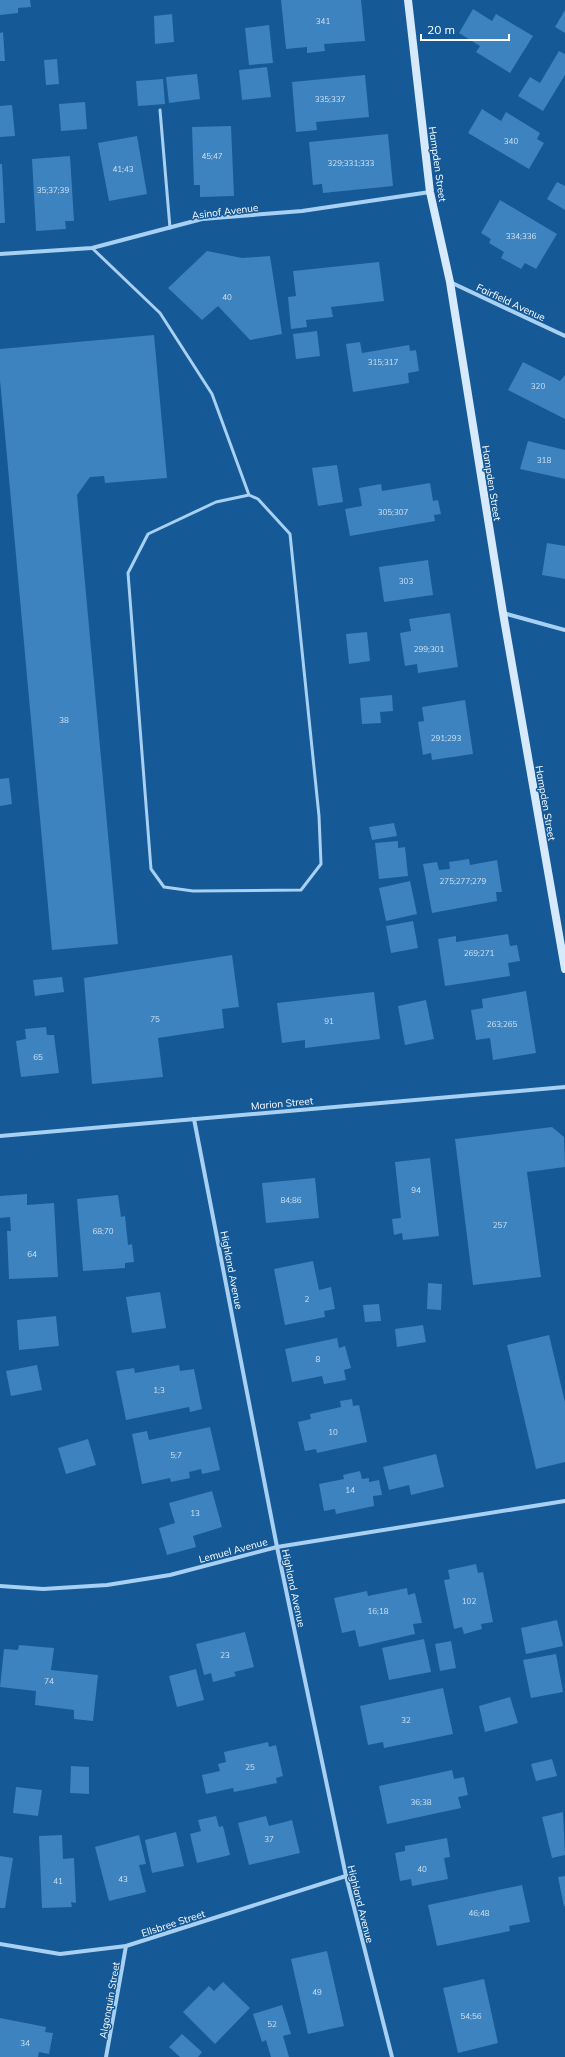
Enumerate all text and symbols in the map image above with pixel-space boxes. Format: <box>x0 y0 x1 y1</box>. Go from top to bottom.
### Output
house number: 341 <box>316 16 330 26</box>
scale bar <box>421 16 509 42</box>
text: 20 m <box>427 22 455 37</box>
house number: 335;337 <box>315 94 346 104</box>
street label: Hampden Street <box>426 126 449 203</box>
house number: 340 <box>504 136 518 146</box>
house number: 45;47 <box>201 151 223 161</box>
house number: 329;331;333 <box>328 158 375 168</box>
house number: 41;43 <box>112 164 134 174</box>
house number: 35;37;39 <box>37 185 69 195</box>
street label: Asinof Avenue <box>191 201 259 222</box>
house number: 334;336 <box>506 231 537 241</box>
street label: Fairfield Avenue <box>474 281 547 324</box>
house number: 40 <box>222 292 232 302</box>
house number: 315;317 <box>368 357 399 367</box>
house number: 320 <box>531 381 545 391</box>
street label: Hampden Street <box>479 445 504 522</box>
house number: 318 <box>537 455 551 465</box>
house number: 305;307 <box>378 507 409 517</box>
house number: 303 <box>399 576 413 586</box>
house number: 299;301 <box>414 644 445 654</box>
house number: 38 <box>59 715 69 725</box>
house number: 291;293 <box>431 733 462 743</box>
street label: Hampden Street <box>533 765 559 842</box>
house number: 275;277;279 <box>440 876 487 886</box>
house number: 269;271 <box>464 948 495 958</box>
house number: 75 <box>150 1014 160 1024</box>
house number: 91 <box>324 1016 334 1026</box>
house number: 263;265 <box>487 1019 518 1029</box>
house number: 65 <box>33 1052 43 1062</box>
street label: Marion Street <box>250 1094 314 1113</box>
house number: 94 <box>411 1185 421 1195</box>
house number: 84;86 <box>280 1195 302 1205</box>
house number: 257 <box>493 1220 507 1230</box>
house number: 68;70 <box>92 1226 114 1236</box>
street label: Highland Avenue <box>218 1230 245 1310</box>
house number: 64 <box>27 1249 37 1259</box>
house number: 2 <box>305 1294 310 1304</box>
house number: 8 <box>316 1354 321 1364</box>
house number: 1;3 <box>153 1385 165 1395</box>
house number: 10 <box>328 1427 338 1437</box>
house number: 5;7 <box>170 1450 182 1460</box>
house number: 14 <box>345 1485 355 1495</box>
house number: 13 <box>190 1508 200 1518</box>
street label: Lemuel Avenue <box>197 1535 269 1566</box>
street label: Highland Avenue <box>279 1548 308 1628</box>
house number: 102 <box>462 1596 476 1606</box>
house number: 16;18 <box>367 1606 389 1616</box>
house number: 23 <box>220 1650 230 1660</box>
house number: 74 <box>44 1676 54 1686</box>
house number: 32 <box>401 1715 411 1725</box>
house number: 25 <box>245 1762 255 1772</box>
house number: 36;38 <box>410 1797 432 1807</box>
house number: 37 <box>264 1834 274 1844</box>
street label: Highland Avenue <box>345 1864 376 1944</box>
house number: 40 <box>417 1864 427 1874</box>
house number: 43 <box>118 1874 128 1884</box>
house number: 41 <box>53 1876 63 1886</box>
street label: Ellsbree Street <box>140 1907 207 1940</box>
house number: 46;48 <box>468 1908 490 1918</box>
street label: Algonquin Street <box>96 1960 123 2039</box>
house number: 49 <box>312 1987 322 1997</box>
house number: 54;56 <box>460 2011 482 2021</box>
house number: 52 <box>267 2019 277 2029</box>
house number: 34 <box>20 2038 30 2048</box>

